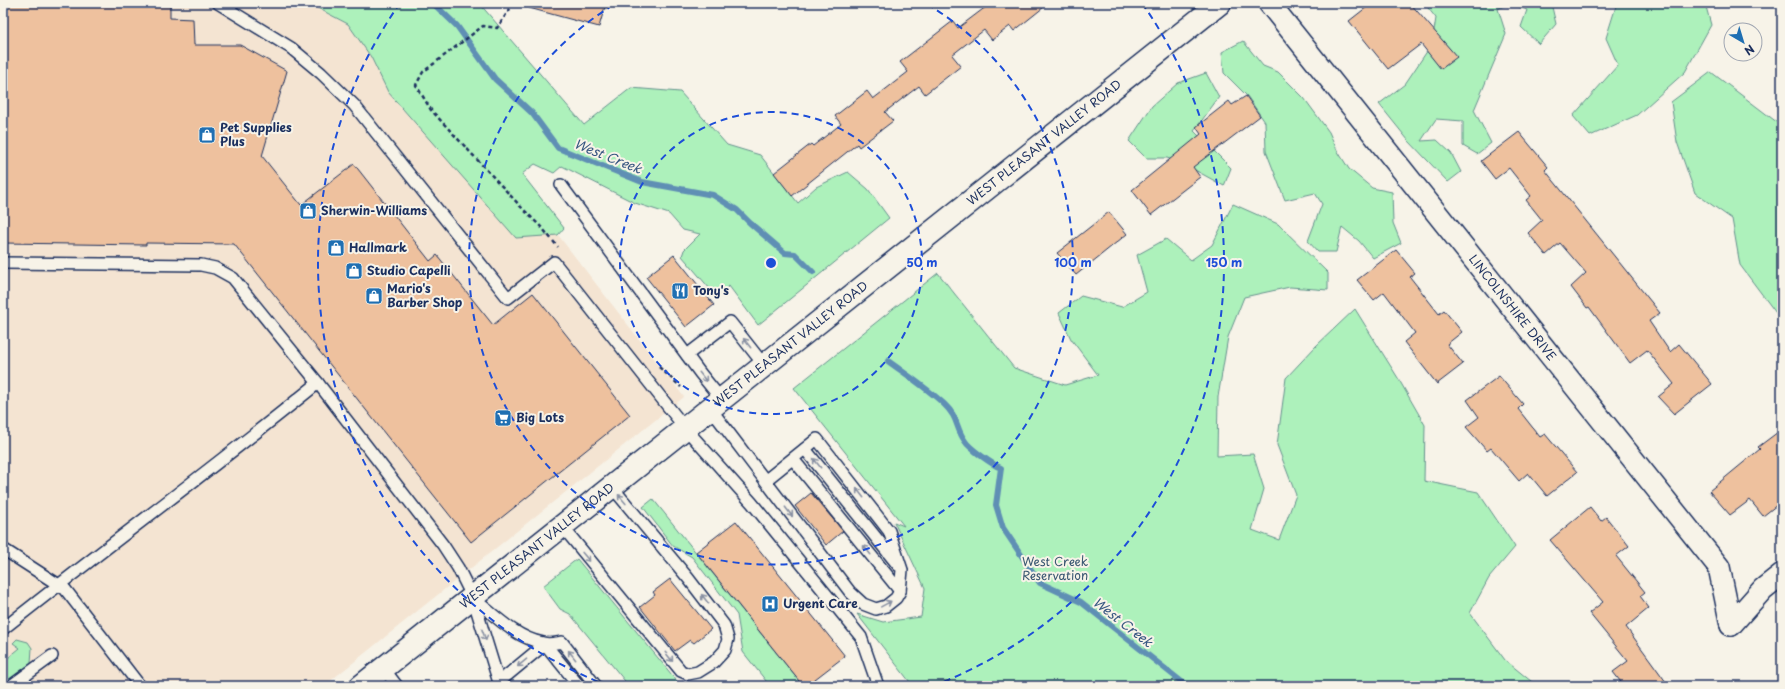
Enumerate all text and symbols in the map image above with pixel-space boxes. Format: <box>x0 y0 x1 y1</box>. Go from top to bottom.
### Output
north arrow <box>1723 22 1763 62</box>
text: N <box>1741 41 1758 60</box>
street label: WEST PLEASANT VALLEY ROAD <box>962 75 1125 209</box>
place label: Pet Supplies Plus <box>220 118 292 150</box>
shop icon: Pet Supplies Plus <box>197 125 217 145</box>
water label: West Creek <box>571 133 646 178</box>
shop icon: Sherwin-Williams <box>298 201 318 221</box>
place label: Sherwin-Williams <box>321 201 427 219</box>
shop icon: Hallmark <box>326 238 346 258</box>
place label: Hallmark <box>349 238 407 256</box>
street label: LINCOLNSHIRE DRIVE <box>1465 250 1561 364</box>
text: 50 m <box>906 253 938 271</box>
text: 100 m <box>1054 253 1092 271</box>
text: 150 m <box>1206 253 1242 271</box>
centre of rings <box>764 256 778 270</box>
shop icon: Studio Capelli <box>344 261 364 281</box>
place label: Studio Capelli <box>367 261 451 279</box>
street label: WEST PLEASANT VALLEY ROAD <box>709 276 871 411</box>
place label: Mario's Barber Shop <box>387 279 463 311</box>
restaurant icon: Tony's <box>670 281 690 301</box>
place label: Tony's <box>693 281 729 299</box>
shop icon: Mario's Barber Shop <box>364 286 384 306</box>
one-way arrow <box>743 338 752 349</box>
one-way arrow <box>699 372 708 383</box>
supermarket icon: Big Lots <box>493 408 513 428</box>
place label: Big Lots <box>516 408 564 426</box>
one-way arrow <box>812 458 821 469</box>
street label: WEST PLEASANT VALLEY ROAD <box>455 478 618 612</box>
one-way arrow <box>856 487 864 498</box>
one-way arrow <box>618 494 627 504</box>
one-way arrow <box>785 506 793 517</box>
one-way arrow <box>862 545 871 556</box>
one-way arrow <box>582 551 591 562</box>
park label: West Creek Reservation <box>1022 552 1088 584</box>
water label: West Creek <box>1089 592 1158 652</box>
one-way arrow <box>700 594 709 605</box>
hospital icon: Urgent Care <box>760 594 780 614</box>
place label: Urgent Care <box>783 594 858 612</box>
one-way arrow <box>880 600 892 608</box>
one-way arrow <box>481 629 489 641</box>
one-way arrow <box>567 650 576 661</box>
one-way arrow <box>665 651 674 662</box>
one-way arrow <box>517 658 528 667</box>

